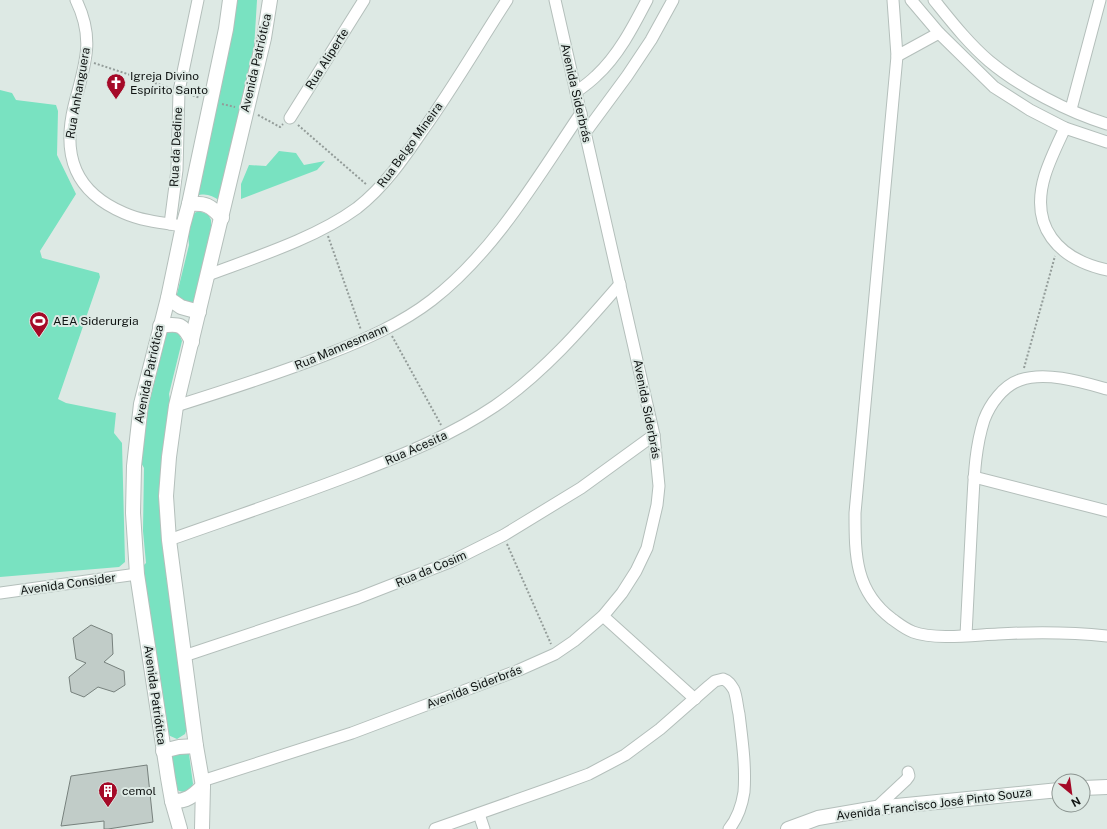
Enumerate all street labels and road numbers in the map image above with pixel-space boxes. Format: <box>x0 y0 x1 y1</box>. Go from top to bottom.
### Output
street label: Avenida Patriótica <box>238 12 274 114</box>
street label: Rua Aliperte <box>303 26 351 92</box>
street label: Avenida Siderbrás <box>558 42 594 144</box>
street label: Rua Anhanguera <box>63 46 93 140</box>
street label: Rua Belgo Mineira <box>374 100 446 190</box>
street label: Rua da Dedine <box>167 106 185 187</box>
street label: Rua Mannesmann <box>293 321 389 373</box>
street label: Avenida Patriótica <box>132 323 166 425</box>
street label: Avenida Siderbrás <box>630 358 664 460</box>
street label: Rua Acesita <box>383 428 449 468</box>
street label: Rua da Cosim <box>393 548 469 590</box>
street label: Avenida Consider <box>19 570 117 598</box>
street label: Avenida Patriótica <box>141 644 169 746</box>
street label: Avenida Siderbrás <box>424 662 524 712</box>
street label: Avenida Francisco José Pinto Souza <box>836 785 1032 823</box>

